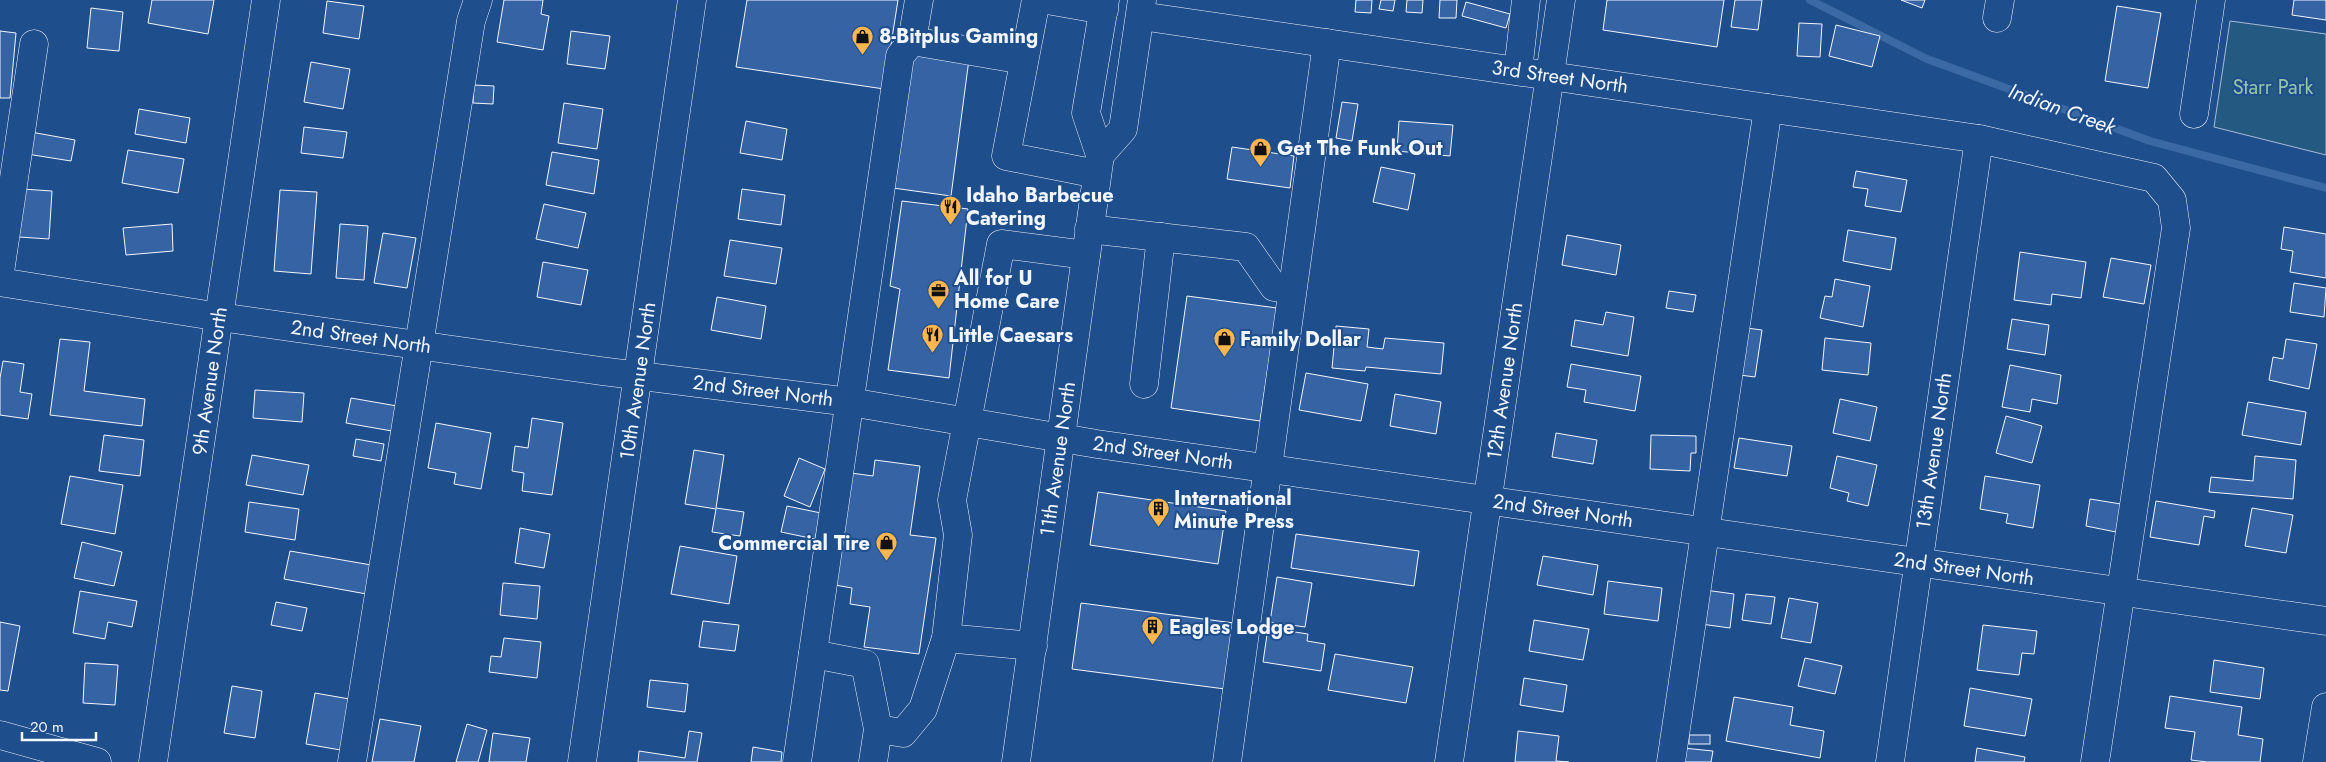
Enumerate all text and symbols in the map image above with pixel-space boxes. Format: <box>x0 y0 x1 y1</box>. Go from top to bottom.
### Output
place label: 8-Bitplus Gaming <box>879 22 1038 51</box>
shop icon: 8-Bitplus Gaming <box>851 24 875 55</box>
street label: 3rd Street North <box>1490 53 1630 101</box>
park label: Starr Park <box>2233 73 2314 102</box>
water label: Indian Creek <box>2004 76 2121 143</box>
place label: Get The Funk Out <box>1277 134 1443 163</box>
shop icon: Get The Funk Out <box>1249 136 1273 167</box>
place label: Idaho Barbecue Catering <box>966 181 1114 233</box>
restaurant icon: Idaho Barbecue Catering <box>938 194 962 225</box>
place label: All for U Home Care <box>953 264 1060 316</box>
office icon: All for U Home Care <box>926 278 950 309</box>
street label: 10th Avenue North <box>613 300 663 462</box>
street label: 12th Avenue North <box>1480 300 1530 462</box>
street label: 9th Avenue North <box>185 305 235 457</box>
street label: 2nd Street North <box>289 313 433 361</box>
place label: Little Caesars <box>948 321 1073 350</box>
restaurant icon: Little Caesars <box>920 323 944 354</box>
place label: Family Dollar <box>1240 325 1362 354</box>
shop icon: Family Dollar <box>1212 327 1236 358</box>
street label: 2nd Street North <box>691 368 835 414</box>
street label: 13th Avenue North <box>1909 371 1959 531</box>
street label: 11th Avenue North <box>1033 380 1083 538</box>
street label: 2nd Street North <box>1091 429 1235 477</box>
place label: International Minute Press <box>1174 484 1294 536</box>
street label: 2nd Street North <box>1491 487 1635 535</box>
building icon: International Minute Press <box>1146 497 1170 528</box>
place label: Commercial Tire <box>718 529 870 558</box>
shop icon: Commercial Tire <box>874 531 898 562</box>
street label: 2nd Street North <box>1892 545 2036 593</box>
place label: Eagles Lodge <box>1169 613 1294 642</box>
building icon: Eagles Lodge <box>1141 615 1165 646</box>
scale bar <box>22 710 96 742</box>
text: 20 m <box>30 716 64 738</box>

